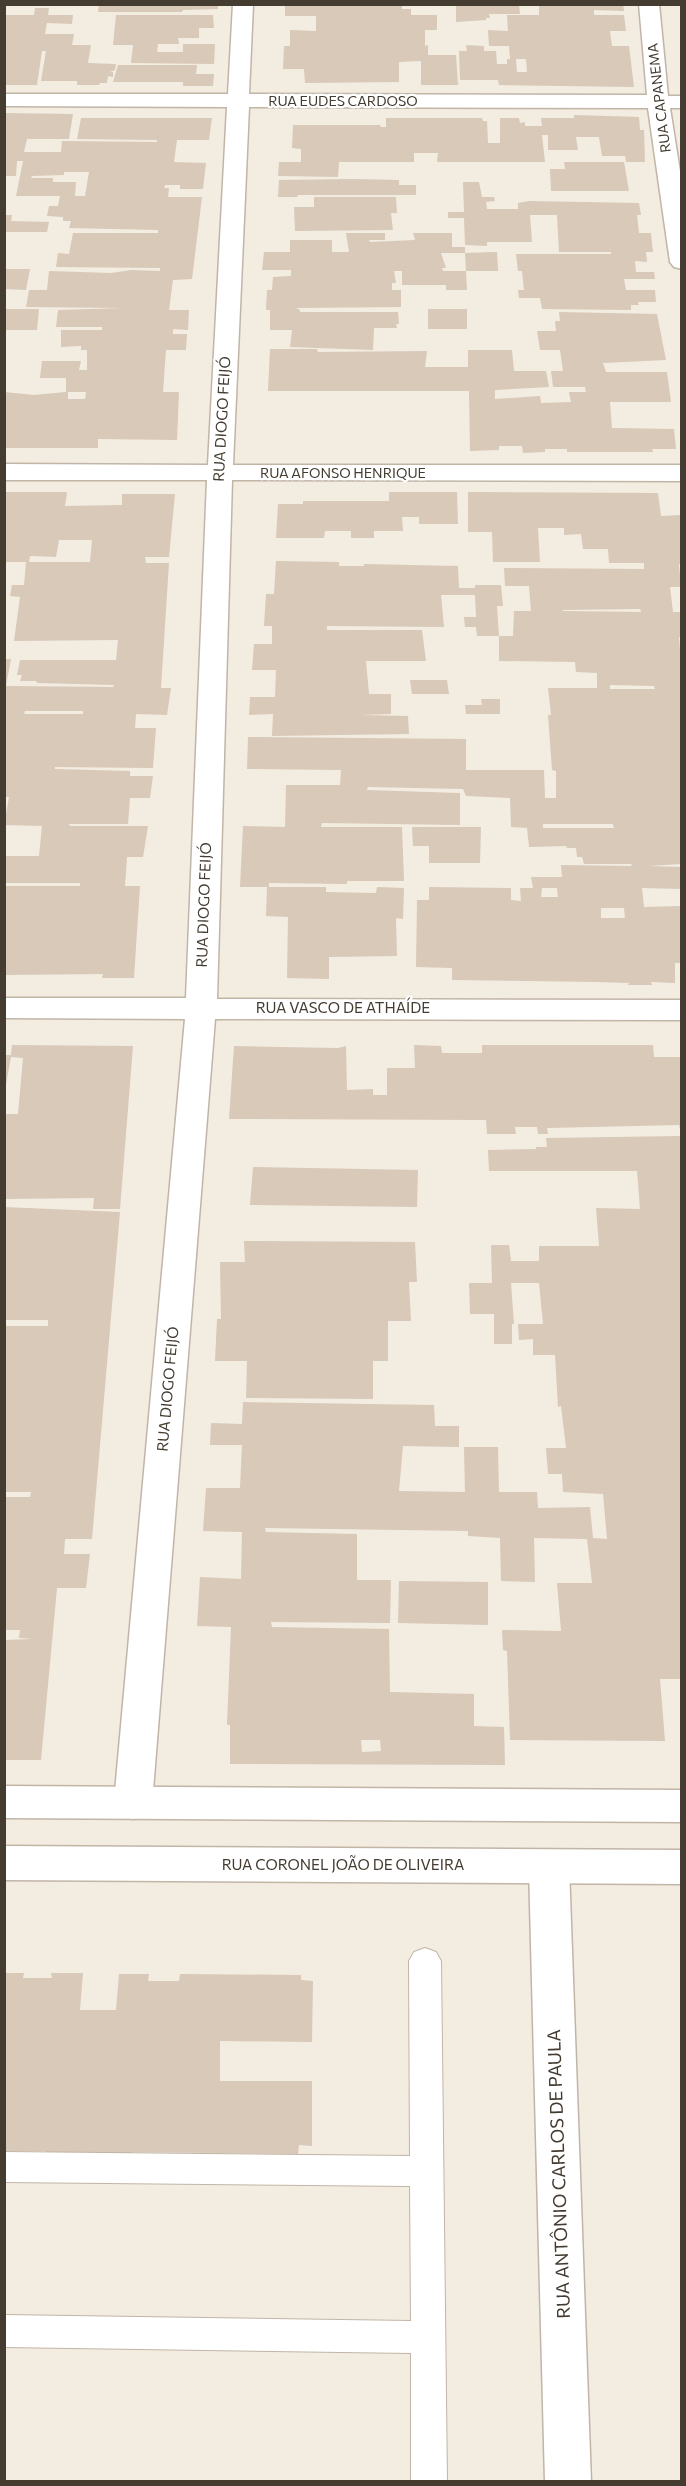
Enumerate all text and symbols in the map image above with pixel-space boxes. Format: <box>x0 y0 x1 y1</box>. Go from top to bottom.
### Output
street label: RUA CAPANEMA <box>643 42 674 154</box>
street label: RUA EUDES CARDOSO <box>268 92 418 109</box>
street label: RUA DIOGO FEIJÓ <box>208 356 233 482</box>
street label: RUA AFONSO HENRIQUE <box>260 464 426 481</box>
street label: RUA DIOGO FEIJÓ <box>191 842 214 968</box>
street label: RUA VASCO DE ATHAÍDE <box>256 997 430 1016</box>
street label: RUA DIOGO FEIJÓ <box>152 1326 181 1452</box>
street label: RUA CORONEL JOÃO DE OLIVEIRA <box>222 1855 464 1873</box>
street label: RUA ANTÔNIO CARLOS DE PAULA <box>542 2029 574 2319</box>

